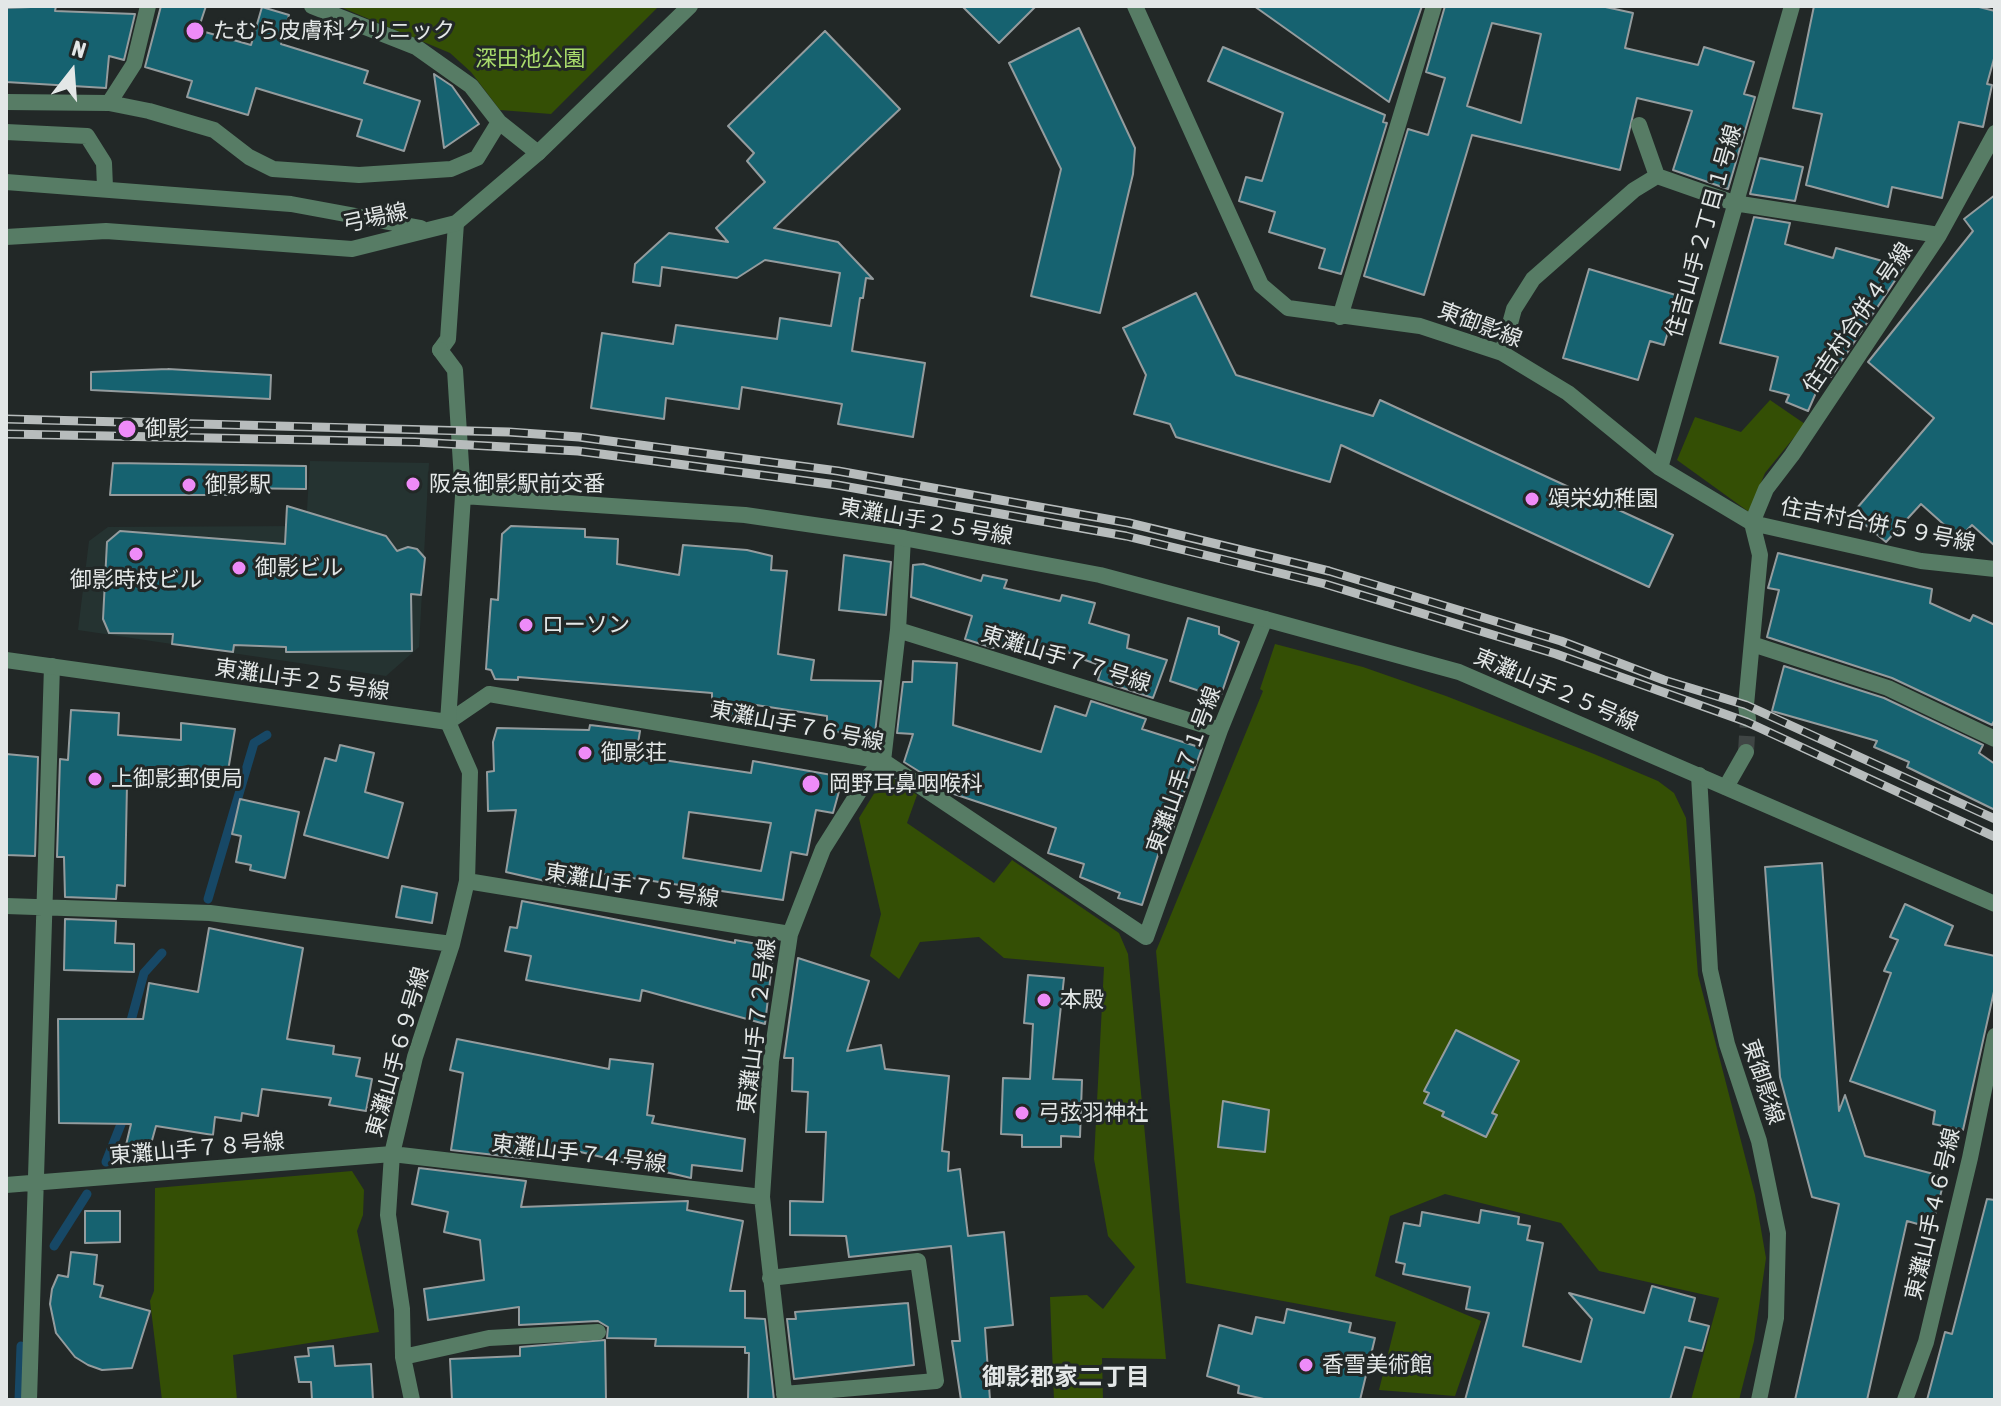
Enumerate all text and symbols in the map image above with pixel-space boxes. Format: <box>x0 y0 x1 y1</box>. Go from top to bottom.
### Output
place label: たむら皮膚科クリニック <box>213 18 455 44</box>
marker: たむら皮膚科クリニック <box>184 20 206 42</box>
north arrow <box>32 32 112 112</box>
text: N <box>69 35 89 63</box>
park label: 深田池公園 <box>475 46 585 72</box>
street label: 住吉山手２丁目１号線 <box>1661 122 1747 340</box>
street label: 弓場線 <box>340 198 410 238</box>
street label: 住吉村合併４号線 <box>1798 238 1918 398</box>
street label: 東御影線 <box>1434 297 1526 353</box>
place label: 御影 <box>145 416 189 442</box>
marker: 御影 <box>116 418 138 440</box>
place label: 阪急御影駅前交番 <box>429 471 605 497</box>
place label: 御影駅 <box>205 472 271 498</box>
marker: 阪急御影駅前交番 <box>404 475 422 493</box>
marker: 御影駅 <box>180 476 198 494</box>
place label: 頌栄幼稚園 <box>1548 486 1658 512</box>
marker: 頌栄幼稚園 <box>1523 490 1541 508</box>
street label: 住吉村合併５９号線 <box>1778 493 1978 557</box>
street label: 東灘山手２５号線 <box>837 494 1015 550</box>
marker: 御影時枝ビル <box>127 545 145 563</box>
place label: 御影ビル <box>255 555 343 581</box>
marker: 御影ビル <box>230 559 248 577</box>
place label: 御影時枝ビル <box>70 567 202 593</box>
place label: ローソン <box>542 612 630 638</box>
marker: ローソン <box>517 616 535 634</box>
street label: 東灘山手７７号線 <box>978 621 1154 697</box>
street label: 東灘山手２５号線 <box>1470 643 1642 737</box>
street label: 東灘山手２５号線 <box>213 655 391 705</box>
street label: 東灘山手７１号線 <box>1141 683 1227 857</box>
street label: 東灘山手７６号線 <box>708 696 886 756</box>
place label: 御影荘 <box>601 740 667 766</box>
marker: 御影荘 <box>576 744 594 762</box>
place label: 上御影郵便局 <box>111 766 243 792</box>
marker: 上御影郵便局 <box>86 770 104 788</box>
place label: 岡野耳鼻咽喉科 <box>829 771 983 797</box>
marker: 岡野耳鼻咽喉科 <box>800 773 822 795</box>
street label: 東灘山手７５号線 <box>543 859 721 913</box>
street label: 東灘山手７２号線 <box>733 937 781 1115</box>
street label: 東灘山手６９号線 <box>361 964 435 1140</box>
place label: 本殿 <box>1060 987 1104 1013</box>
marker: 本殿 <box>1035 991 1053 1009</box>
street label: 東御影線 <box>1737 1036 1789 1128</box>
place label: 弓弦羽神社 <box>1038 1100 1148 1126</box>
marker: 弓弦羽神社 <box>1013 1104 1031 1122</box>
street label: 東灘山手４６号線 <box>1900 1125 1966 1303</box>
street label: 東灘山手７８号線 <box>108 1128 286 1170</box>
street label: 東灘山手７４号線 <box>490 1130 668 1178</box>
place label: 香雪美術館 <box>1322 1352 1432 1378</box>
marker: 香雪美術館 <box>1297 1356 1315 1374</box>
district label: 御影郡家二丁目 <box>982 1363 1150 1391</box>

